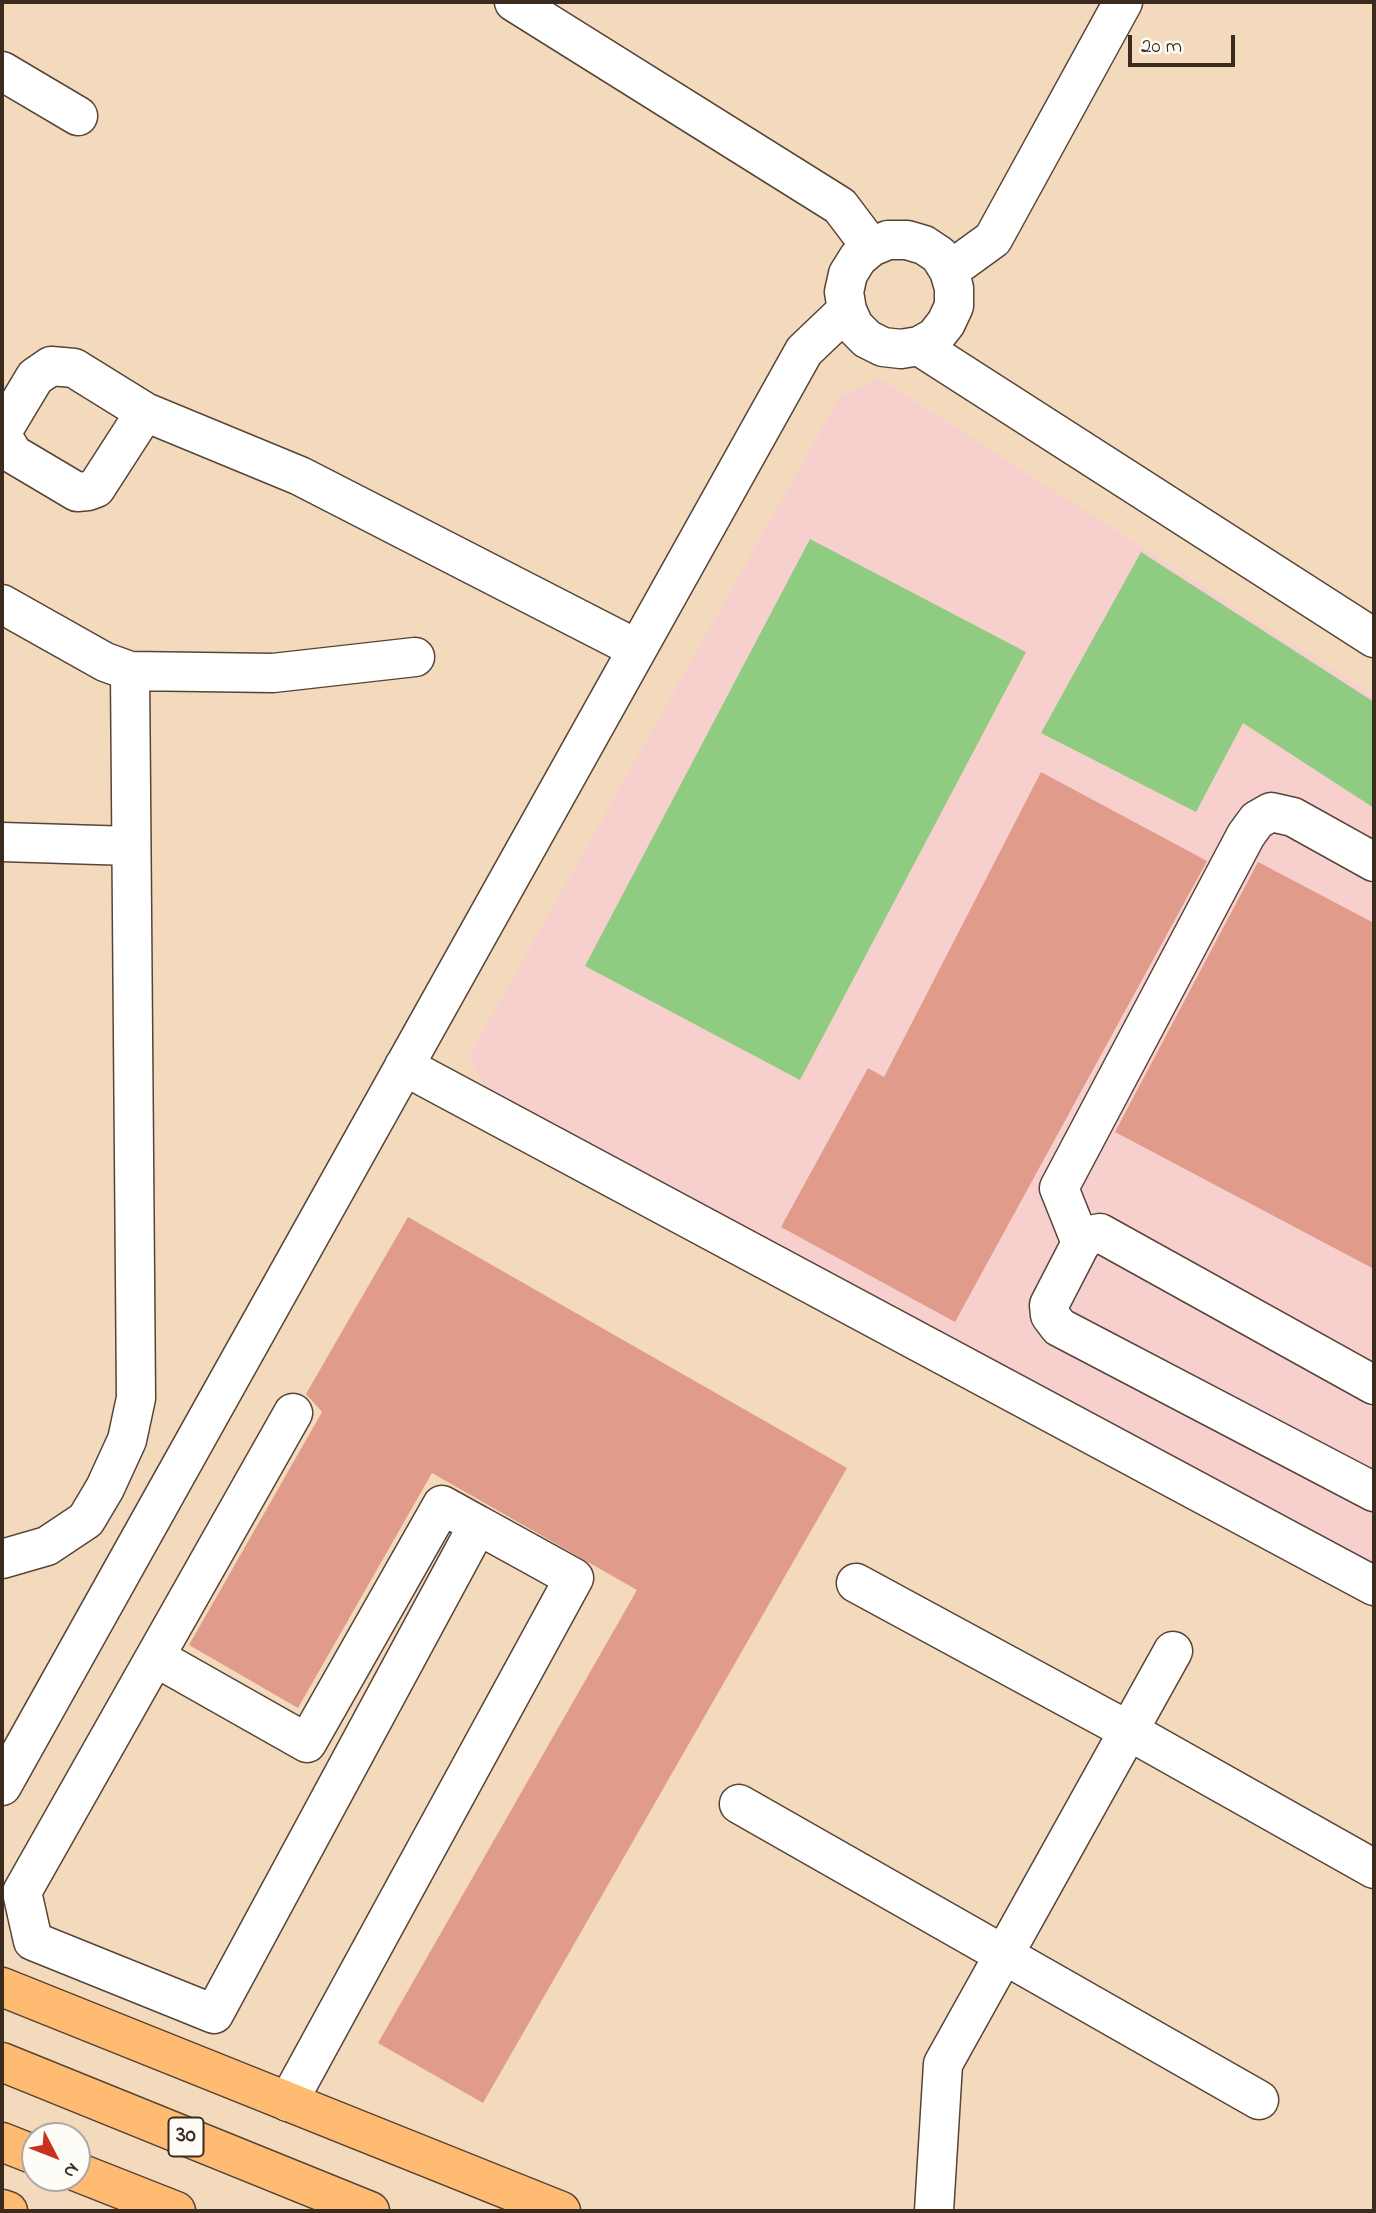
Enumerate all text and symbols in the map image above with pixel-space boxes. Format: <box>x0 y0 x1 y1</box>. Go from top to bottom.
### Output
scale bar <box>1131 21 1238 65</box>
text: 20 m <box>1141 32 1182 62</box>
road number: 30 <box>168 2118 204 2156</box>
north arrow <box>21 2122 91 2192</box>
text: N <box>56 2156 85 2184</box>

